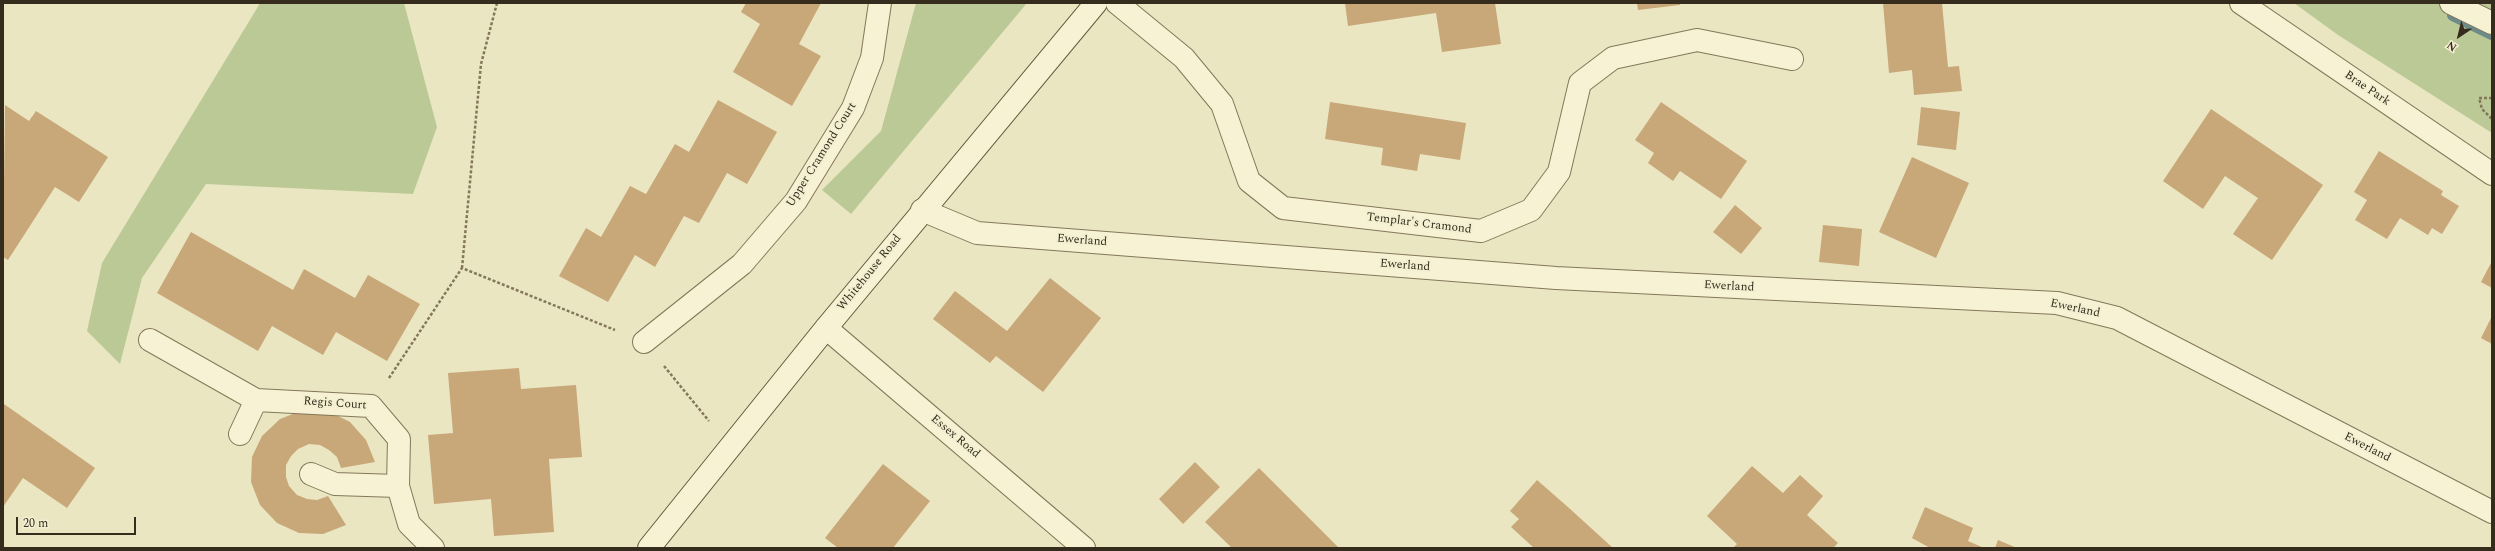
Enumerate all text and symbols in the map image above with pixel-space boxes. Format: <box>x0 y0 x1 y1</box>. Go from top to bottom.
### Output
north arrow <box>2439 16 2479 56</box>
text: N <box>2443 37 2460 56</box>
street label: Brae Park <box>2341 68 2393 110</box>
street label: Upper Cramond Court <box>784 100 860 210</box>
street label: Templar's Cramond <box>1366 210 1472 238</box>
street label: Whitehouse Road <box>835 232 905 314</box>
street label: Ewerland <box>1056 232 1108 250</box>
street label: Ewerland <box>1379 257 1431 275</box>
street label: Ewerland <box>1703 278 1755 296</box>
street label: Ewerland <box>2049 297 2101 321</box>
street label: Regis Court <box>303 395 367 413</box>
street label: Essex Road <box>927 412 983 462</box>
street label: Ewerland <box>2341 430 2393 466</box>
scale bar <box>18 509 138 535</box>
text: 20 m <box>23 514 48 533</box>

